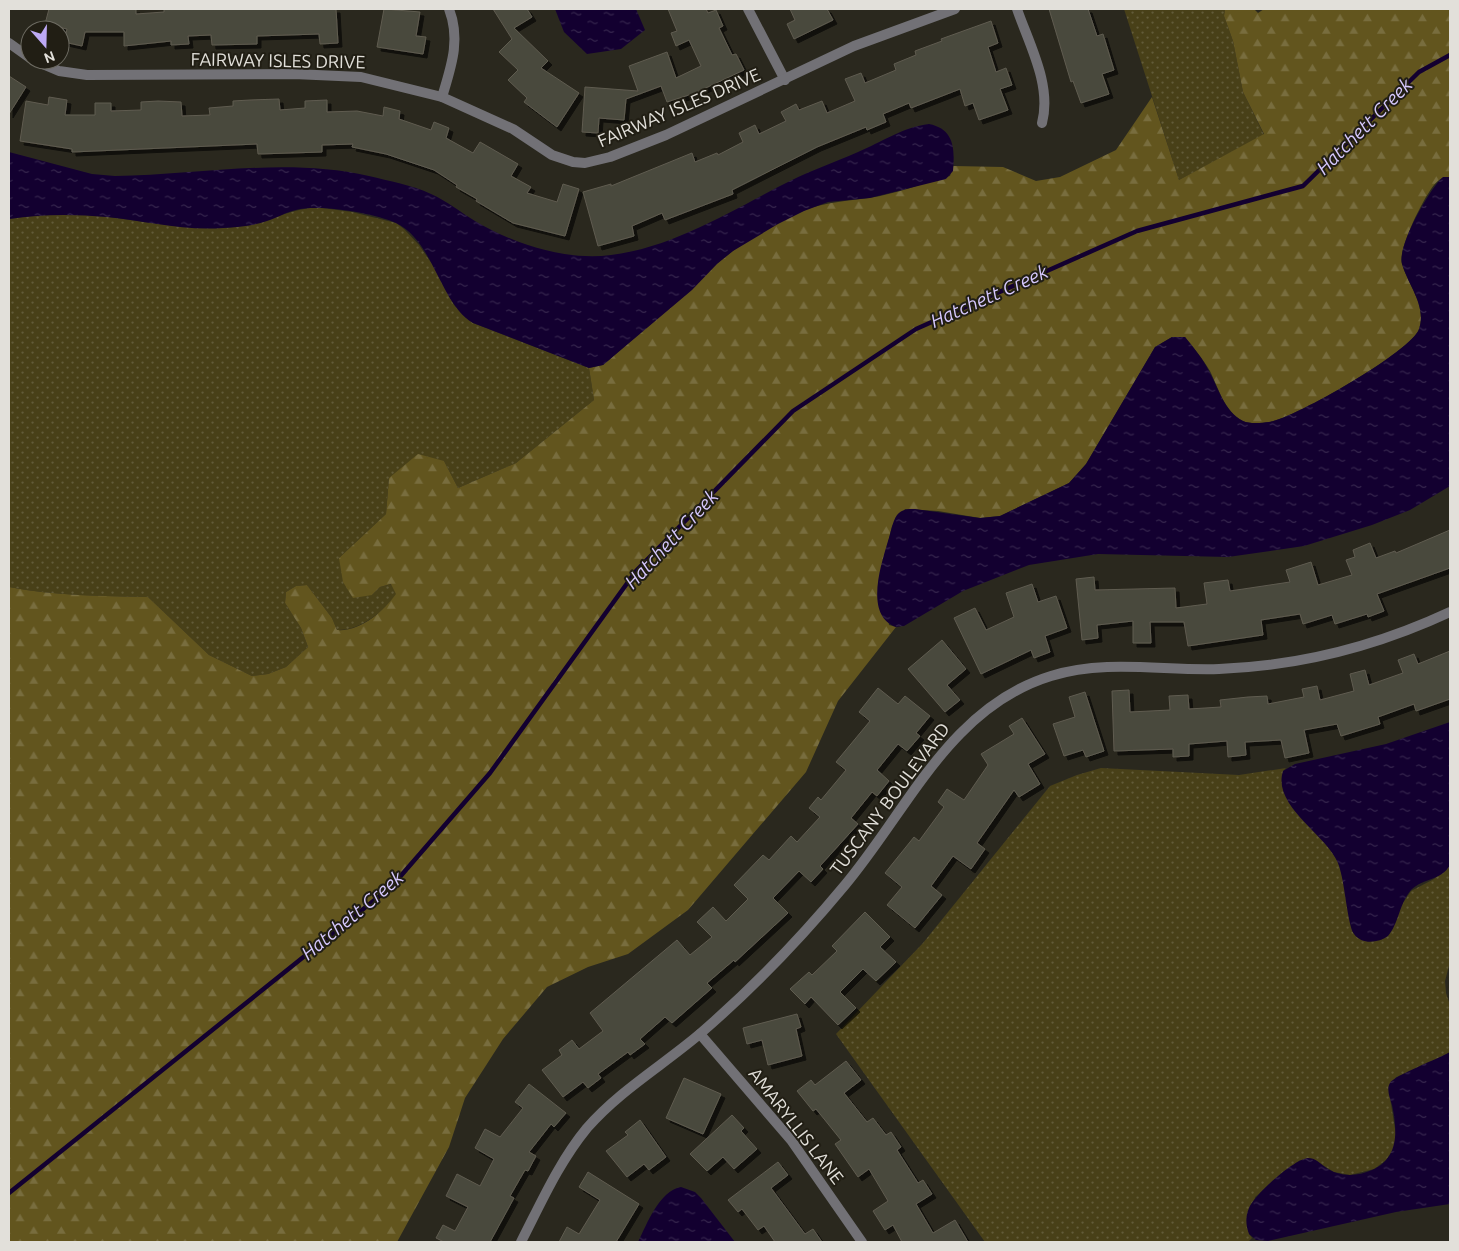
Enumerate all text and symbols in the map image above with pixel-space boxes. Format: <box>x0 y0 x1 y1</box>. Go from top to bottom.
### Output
north arrow <box>20 20 70 70</box>
text: N <box>42 48 57 67</box>
street label: FAIRWAY ISLES DRIVE <box>191 48 366 72</box>
street label: FAIRWAY ISLES DRIVE <box>594 64 763 150</box>
water label: Hatchett Creek <box>1311 73 1417 179</box>
water label: Hatchett Creek <box>927 260 1052 332</box>
water label: Hatchett Creek <box>620 485 722 593</box>
street label: TUSCANY BOULEVARD <box>825 718 953 878</box>
water label: Hatchett Creek <box>296 866 408 964</box>
street label: AMARYLLIS LANE <box>745 1064 848 1187</box>

